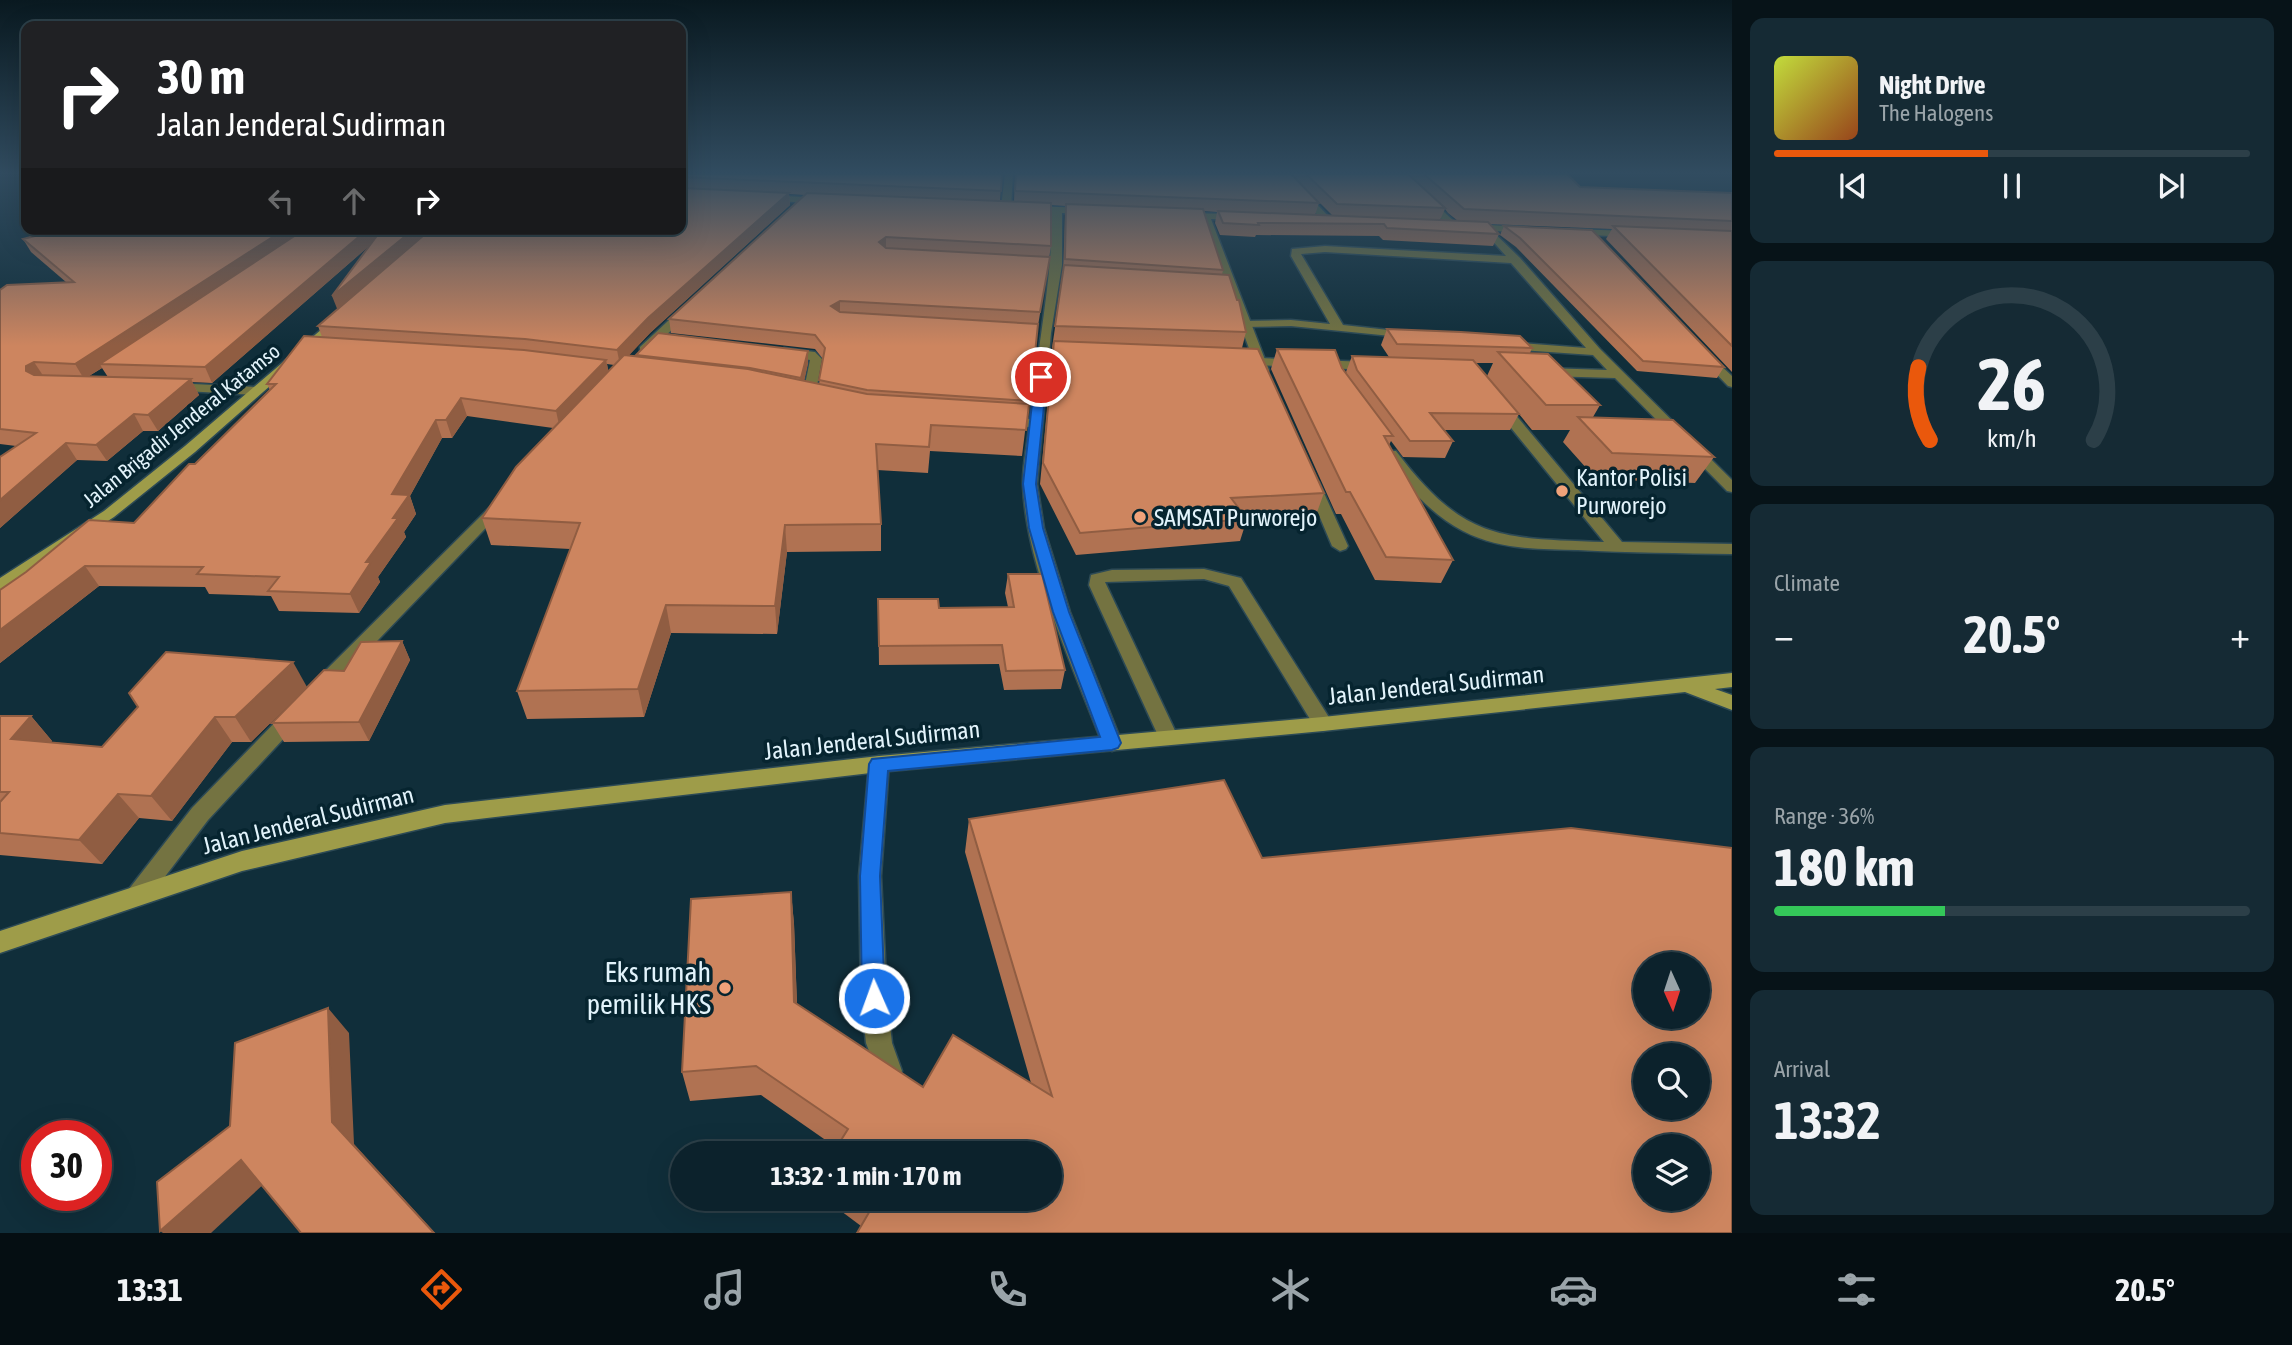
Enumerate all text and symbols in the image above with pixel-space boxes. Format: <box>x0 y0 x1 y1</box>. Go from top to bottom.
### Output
text: 30 m <box>157 48 245 104</box>
icon: right <box>42 49 133 140</box>
text: Night Drive <box>1879 70 1986 100</box>
text: The Halogens <box>1879 100 1993 126</box>
text: Jalan Jenderal Sudirman <box>157 106 446 143</box>
icon: previous <box>1834 167 1872 205</box>
icon: pause <box>1993 167 2031 205</box>
icon: next <box>2152 167 2190 205</box>
icon: left <box>262 182 300 220</box>
icon: ahead <box>335 182 373 220</box>
icon: right <box>408 182 446 220</box>
street label: Jalan Brigadir Jenderal Katamso <box>78 338 284 512</box>
text: 26 <box>1978 342 2046 425</box>
pin <box>1011 347 1071 407</box>
icon: arrive <box>1022 358 1060 396</box>
text: km/h <box>1987 423 2037 451</box>
place label: Kantor Polisi Purworejo <box>1576 464 1687 519</box>
marker: Kantor Polisi Purworejo <box>1554 483 1570 499</box>
place label: SAMSAT Purworejo <box>1154 504 1317 531</box>
marker: SAMSAT Purworejo <box>1132 509 1148 525</box>
text: Climate <box>1774 570 1840 596</box>
text: 20.5° <box>1964 604 2060 664</box>
text: − <box>1774 613 1794 656</box>
text: + <box>2230 613 2250 656</box>
street label: Jalan Jenderal Sudirman <box>1327 660 1545 710</box>
street label: Jalan Jenderal Sudirman <box>763 715 981 765</box>
street label: Jalan Jenderal Sudirman <box>199 781 417 859</box>
text: Range · 36% <box>1774 803 1874 829</box>
text: 180 km <box>1774 837 1915 897</box>
north arrow <box>1633 952 1710 1029</box>
map controls <box>1633 952 1710 1211</box>
place label: Eks rumah pemilik HKS <box>587 956 711 1020</box>
position arrow <box>837 961 911 1035</box>
marker: Eks rumah pemilik HKS <box>717 980 733 996</box>
button: search <box>1633 1043 1710 1120</box>
text: Arrival <box>1774 1056 1830 1082</box>
text: 13:32 <box>1774 1090 1881 1150</box>
speed limit sign: 30 <box>21 1120 112 1211</box>
button: layers <box>1633 1134 1710 1211</box>
text: 13:32 · 1 min · 170 m <box>771 1161 961 1191</box>
icon: directions <box>417 1265 466 1314</box>
icon: music <box>700 1265 749 1314</box>
icon: phone <box>983 1265 1032 1314</box>
icon: climate <box>1266 1265 1315 1314</box>
icon: car <box>1549 1265 1598 1314</box>
icon: filters <box>1832 1265 1881 1314</box>
text: 13:31 <box>117 1271 183 1308</box>
text: 20.5° <box>2115 1271 2175 1308</box>

